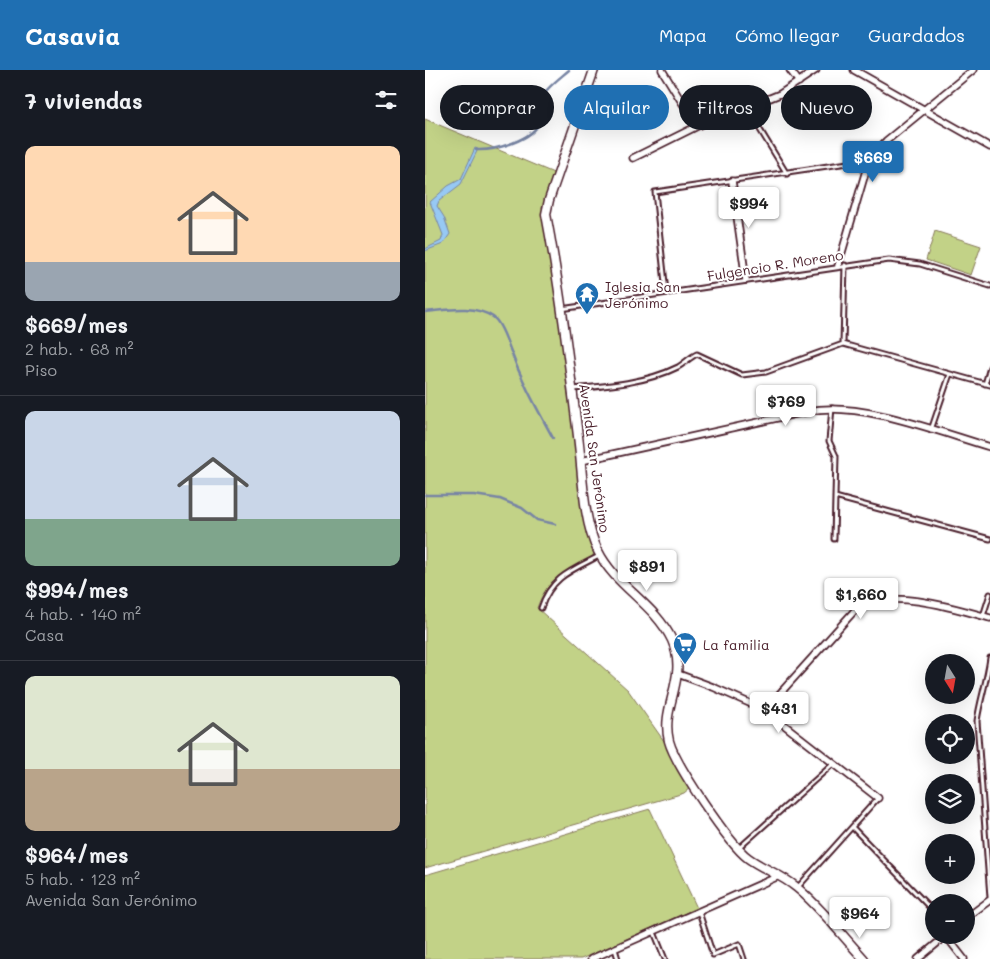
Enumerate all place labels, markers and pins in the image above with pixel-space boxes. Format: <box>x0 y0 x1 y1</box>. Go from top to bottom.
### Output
pin: $669 <box>843 140 903 183</box>
pin: $994 <box>719 186 779 229</box>
place label: Iglesia San Jerónimo <box>605 277 680 312</box>
temple icon: Iglesia San Jerónimo <box>574 281 600 315</box>
pin: $769 <box>756 384 816 427</box>
pin: $891 <box>617 550 677 592</box>
pin: $1,660 <box>820 578 902 620</box>
supermarket icon: La familia <box>672 631 698 665</box>
place label: La familia <box>703 635 770 654</box>
pin: $431 <box>749 692 809 734</box>
pin: $964 <box>830 896 890 939</box>

